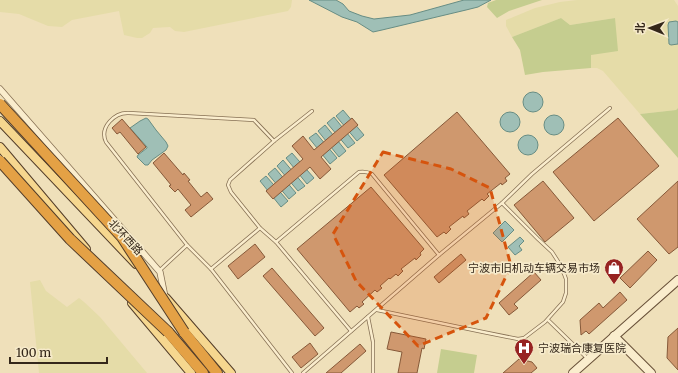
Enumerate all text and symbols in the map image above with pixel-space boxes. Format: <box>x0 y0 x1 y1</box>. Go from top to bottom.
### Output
north arrow <box>630 8 670 48</box>
text: 北 <box>633 22 647 33</box>
street label: 北环西路 <box>106 216 146 258</box>
shop icon: 宁波市旧机动车辆交易市场 <box>603 257 625 285</box>
place label: 宁波市旧机动车辆交易市场 <box>468 261 600 275</box>
hospital icon: 宁波瑞合康复医院 <box>513 337 535 365</box>
scale bar <box>10 339 107 365</box>
place label: 宁波瑞合康复医院 <box>538 341 626 355</box>
text: 100 m <box>16 345 51 360</box>

